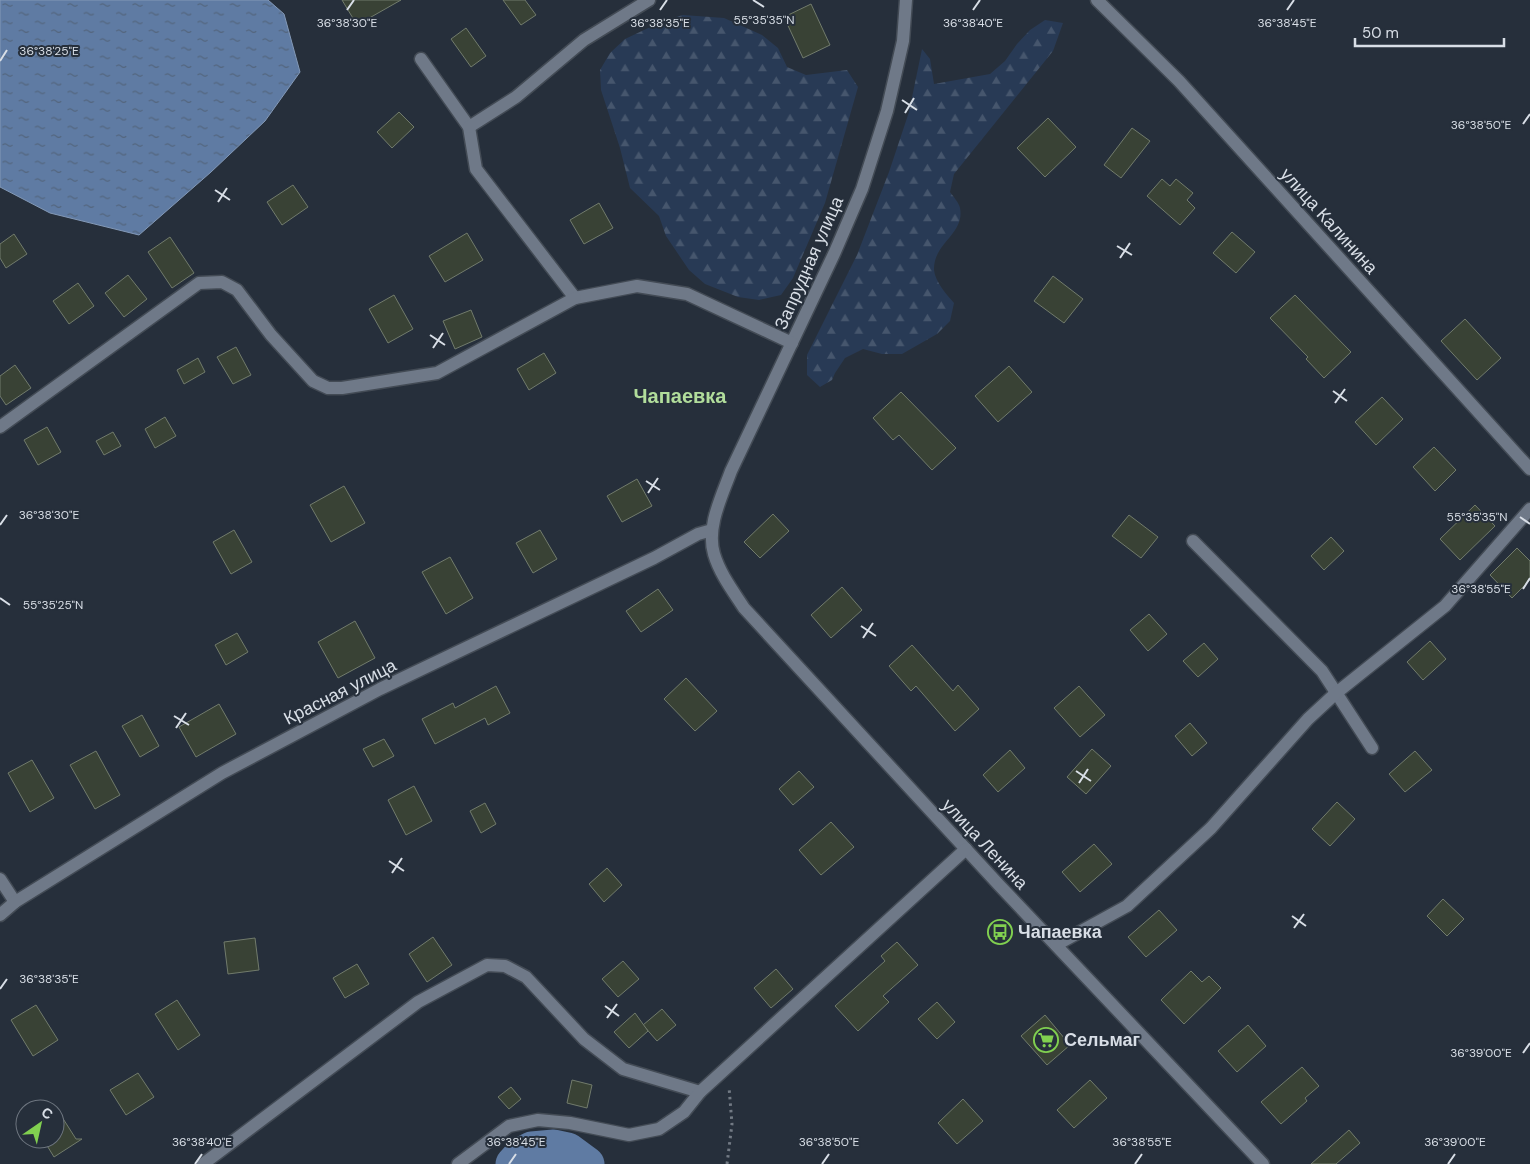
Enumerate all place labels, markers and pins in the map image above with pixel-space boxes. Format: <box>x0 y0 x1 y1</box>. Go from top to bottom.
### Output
bus stop icon: Чапаевка <box>987 919 1013 945</box>
place label: Чапаевка <box>1018 920 1103 944</box>
supermarket icon: Сельмаг <box>1033 1027 1059 1053</box>
place label: Сельмаг <box>1064 1028 1141 1052</box>

